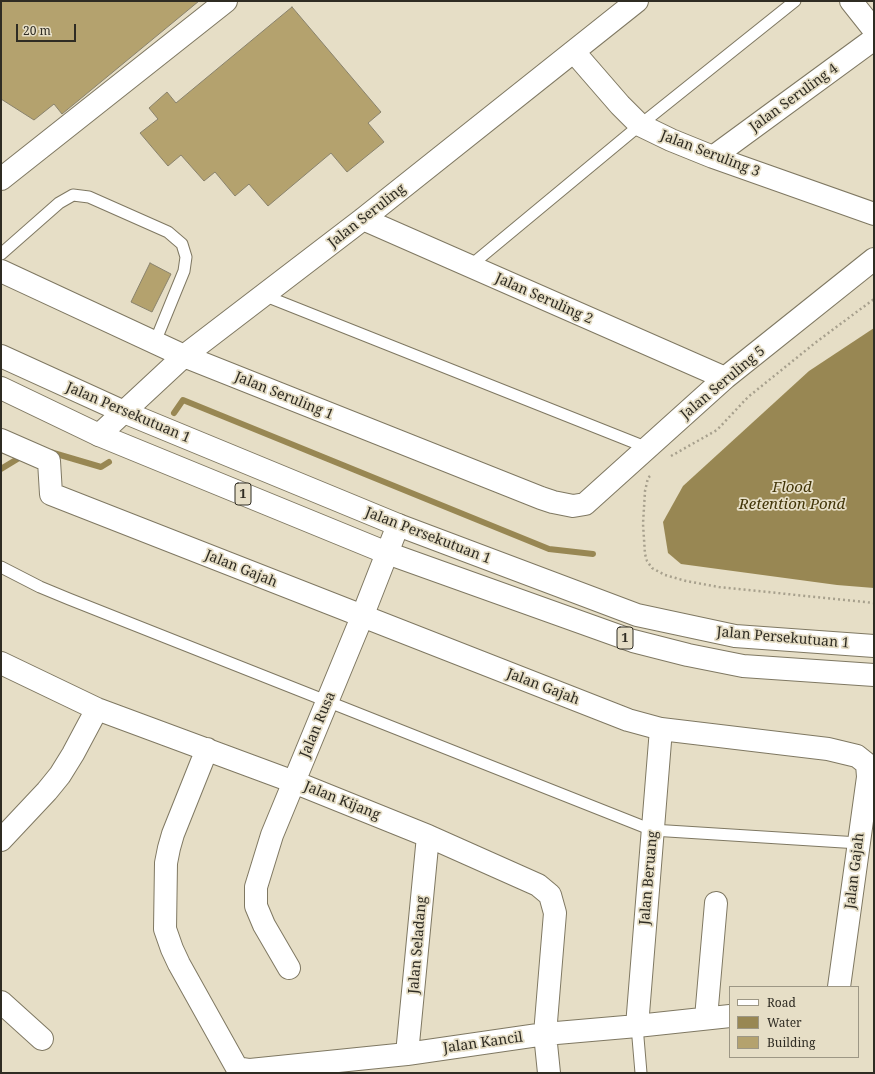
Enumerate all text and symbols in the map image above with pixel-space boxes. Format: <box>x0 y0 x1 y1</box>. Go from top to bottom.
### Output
scale bar <box>18 16 78 42</box>
text: 20 m <box>23 22 51 39</box>
street label: Jalan Seruling 4 <box>747 60 841 136</box>
street label: Jalan Seruling 3 <box>658 127 762 181</box>
street label: Jalan Seruling <box>325 181 409 251</box>
street label: Jalan Seruling 2 <box>493 270 595 328</box>
street label: Jalan Seruling 5 <box>677 343 769 423</box>
street label: Jalan Seruling 1 <box>232 369 336 423</box>
street label: Jalan Persekutuan 1 <box>63 379 193 447</box>
water label: Flood Retention Pond <box>739 479 845 514</box>
road number: 1 <box>235 483 251 505</box>
street label: Jalan Persekutuan 1 <box>363 504 493 568</box>
street label: Jalan Gajah <box>202 547 280 591</box>
street label: Jalan Persekutuan 1 <box>716 624 850 652</box>
road number: 1 <box>617 627 633 649</box>
street label: Jalan Gajah <box>504 665 582 709</box>
street label: Jalan Rusa <box>297 689 339 761</box>
street label: Jalan Kijang <box>301 778 383 824</box>
street label: Jalan Beruang <box>637 830 661 926</box>
street label: Jalan Gajah <box>842 832 868 910</box>
street label: Jalan Seladang <box>405 895 431 995</box>
legend <box>729 986 859 1058</box>
text: Road <box>767 994 796 1011</box>
text: Water <box>767 1014 802 1031</box>
street label: Jalan Kancil <box>442 1029 524 1057</box>
text: Building <box>767 1034 815 1051</box>

